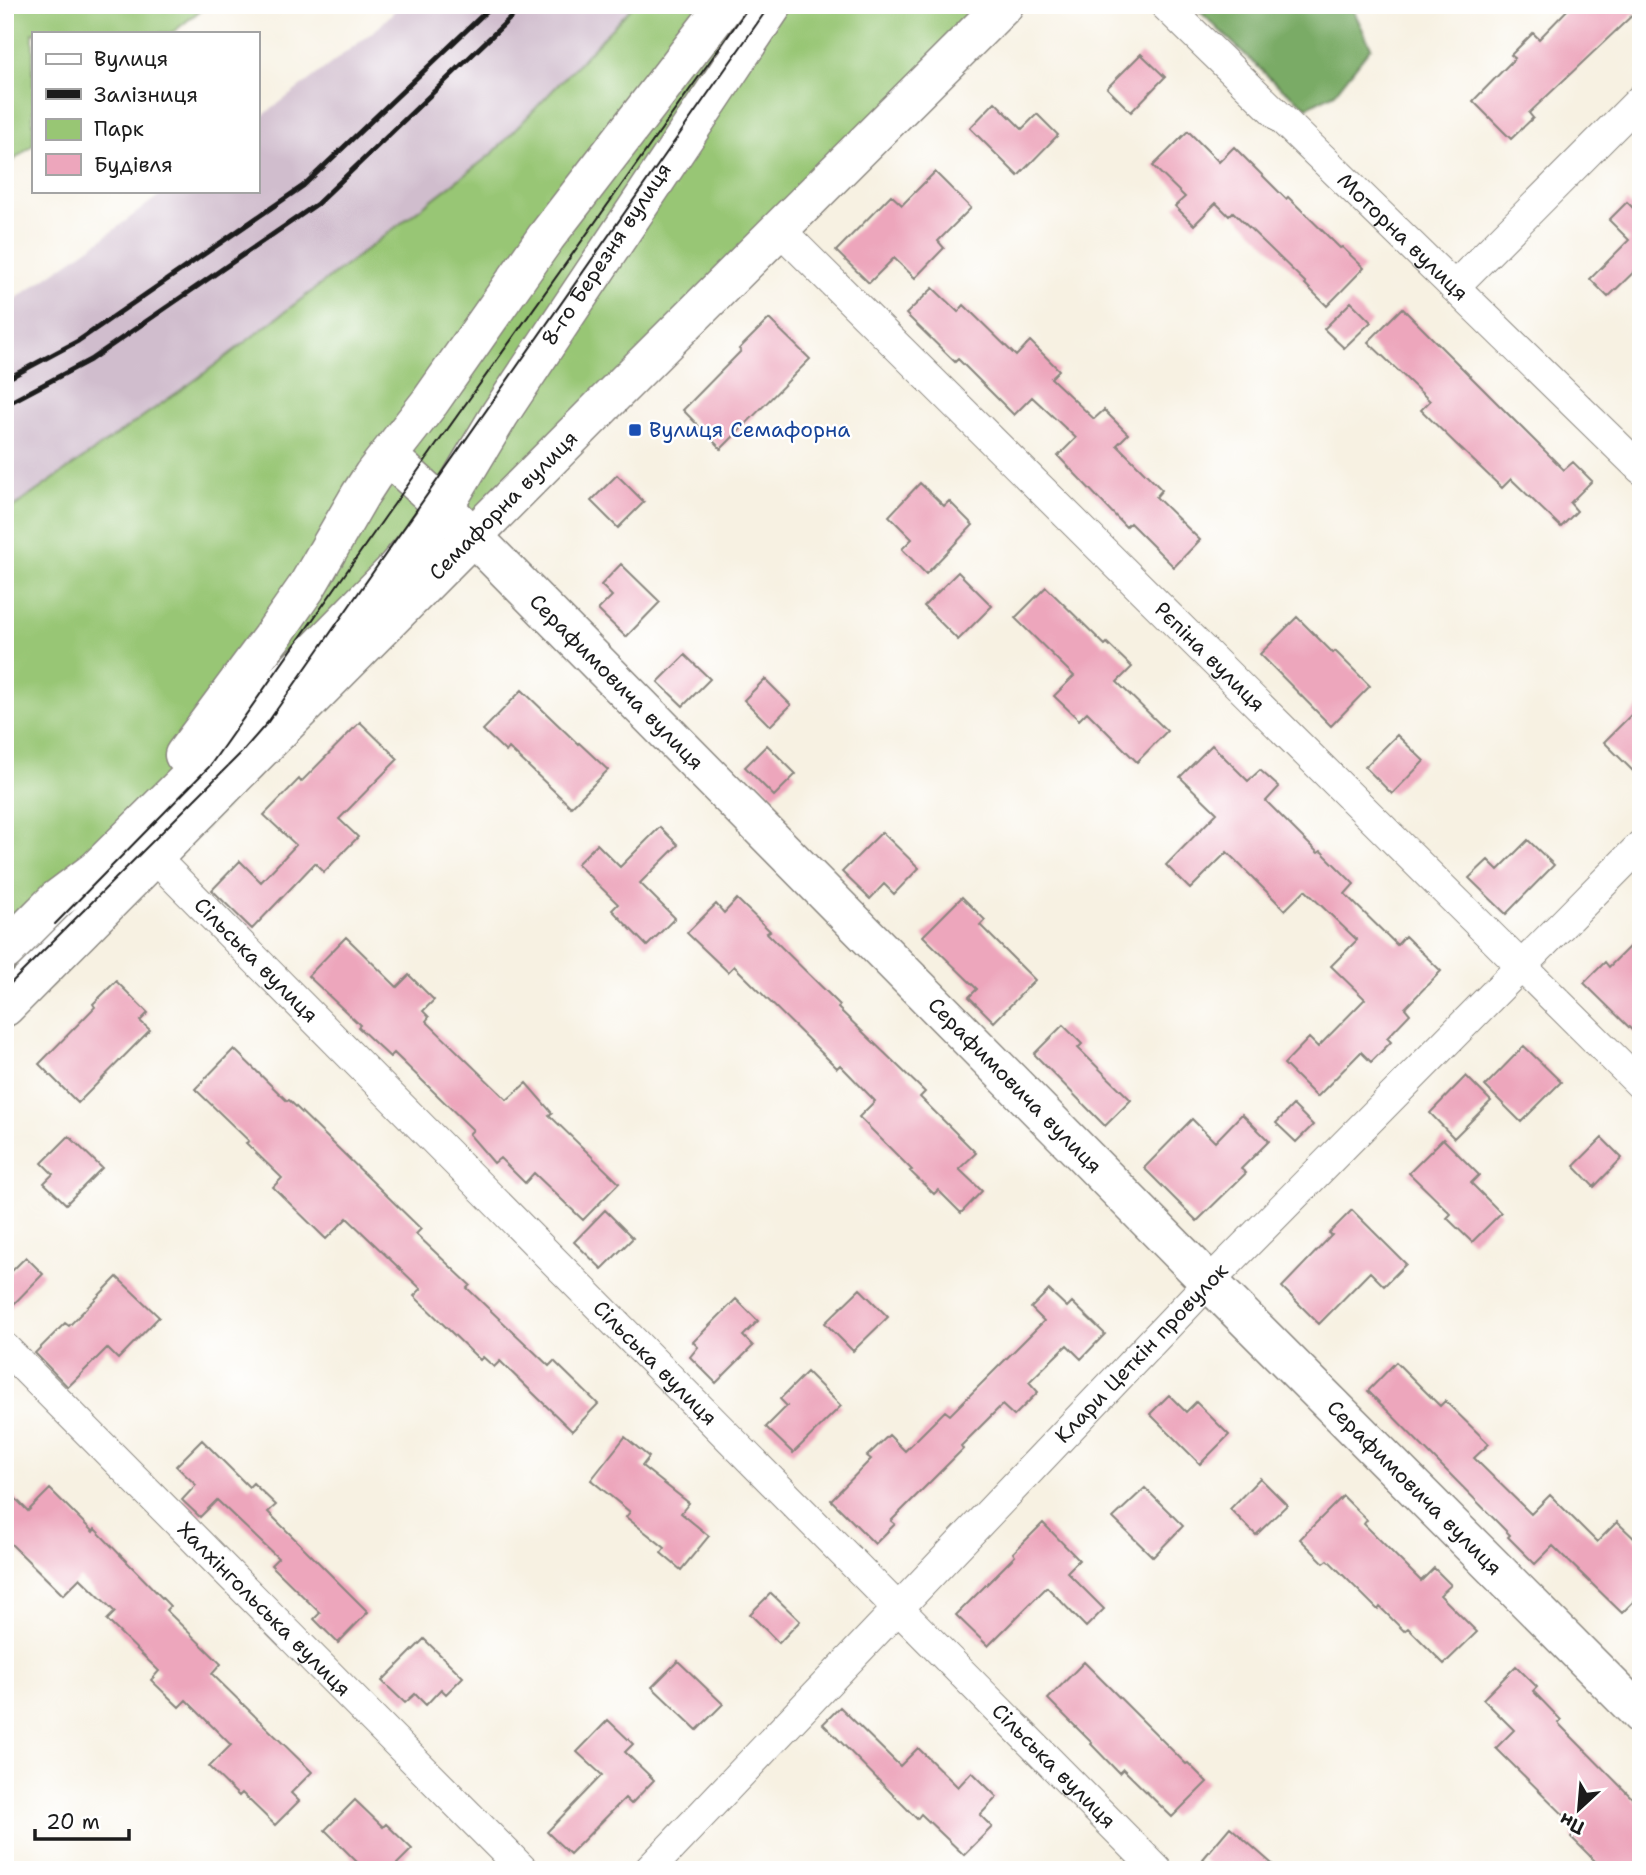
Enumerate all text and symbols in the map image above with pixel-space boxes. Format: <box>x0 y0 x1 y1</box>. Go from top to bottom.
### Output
legend <box>32 32 259 192</box>
text: Вулиця <box>94 45 168 73</box>
text: Залізниця <box>94 81 198 109</box>
text: Парк <box>94 115 144 143</box>
text: Будівля <box>94 151 173 179</box>
street label: 8-го Березня вулиця <box>535 157 678 351</box>
street label: Моторна вулиця <box>1331 166 1474 307</box>
place label: Вулиця Семафорна <box>649 416 850 444</box>
marker: Вулиця Семафорна <box>627 422 643 438</box>
street label: Семафорна вулиця <box>423 425 584 586</box>
street label: Серафимовича вулиця <box>523 588 710 776</box>
street label: Рєпіна вулиця <box>1148 596 1271 718</box>
street label: Сільська вулиця <box>188 891 324 1029</box>
street label: Серафимовича вулиця <box>922 991 1108 1180</box>
street label: Клари Цеткін провулок <box>1049 1257 1234 1449</box>
street label: Сільська вулиця <box>587 1294 723 1432</box>
street label: Серафимовича вулиця <box>1321 1394 1508 1582</box>
street label: Халхінгольська вулиця <box>171 1516 357 1703</box>
street label: Сільська вулиця <box>986 1697 1122 1835</box>
north arrow <box>1544 1773 1614 1843</box>
scale bar <box>35 1798 130 1842</box>
text: Пн <box>1555 1807 1589 1841</box>
text: 20 m <box>46 1808 100 1836</box>

